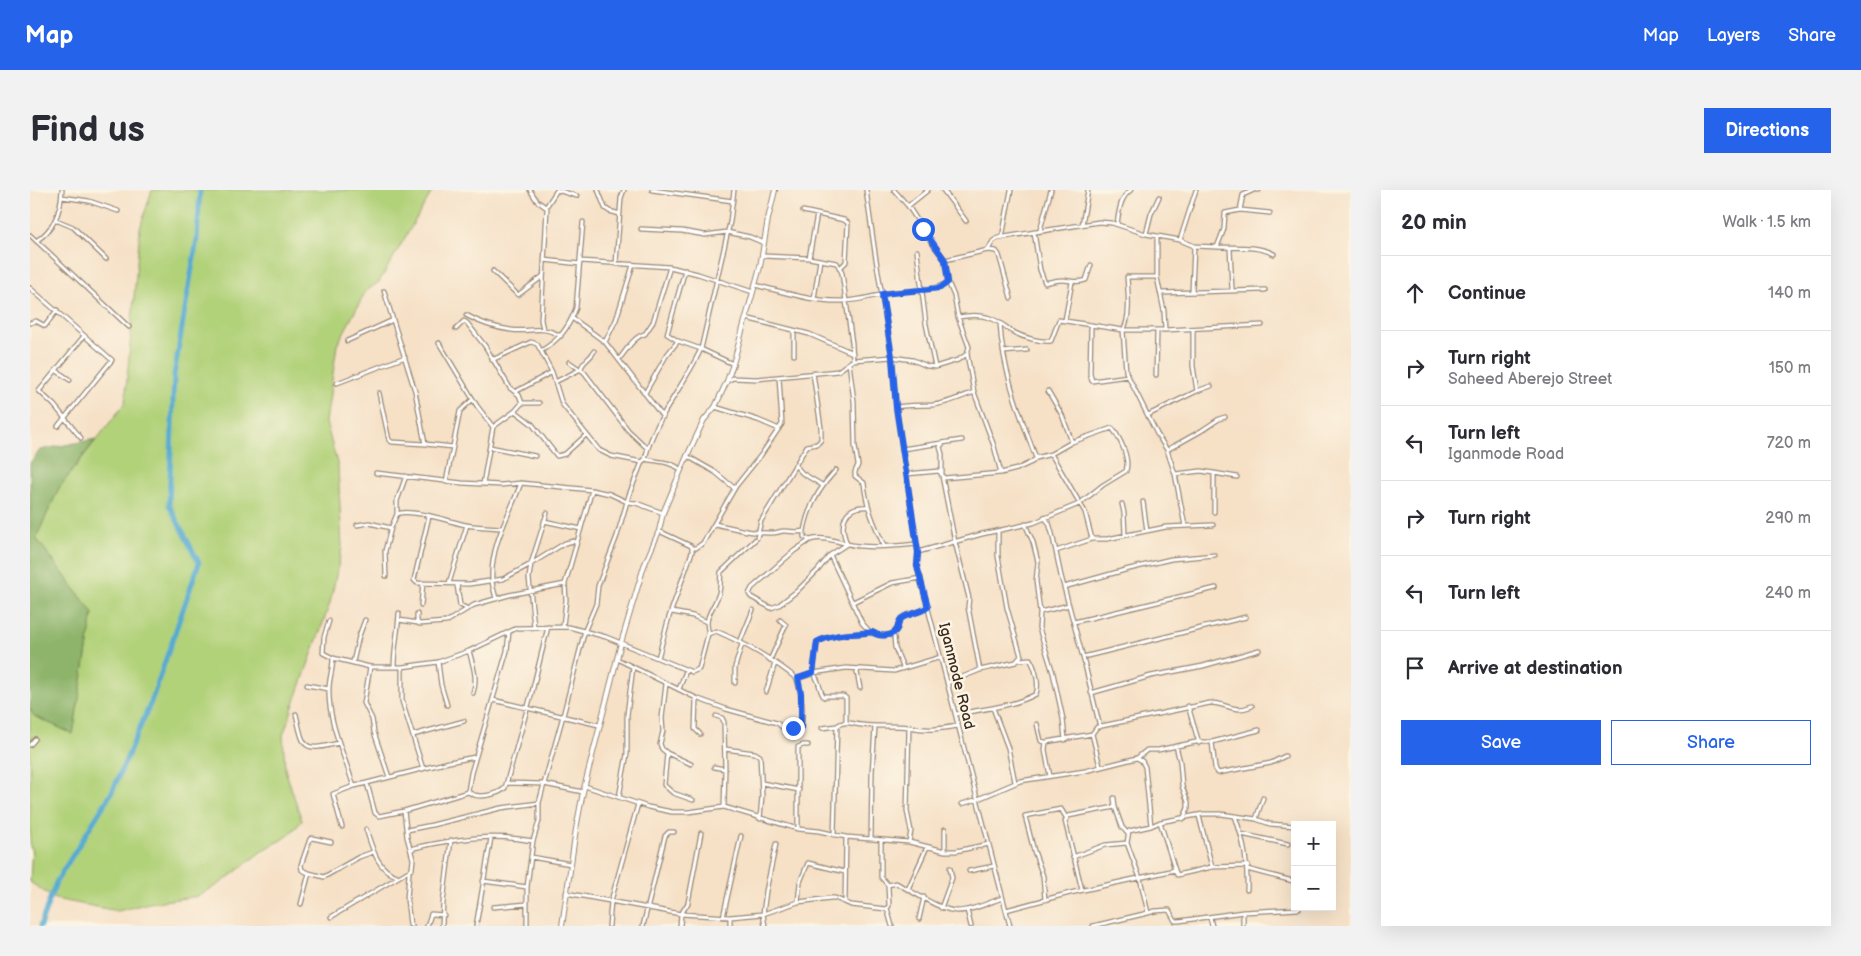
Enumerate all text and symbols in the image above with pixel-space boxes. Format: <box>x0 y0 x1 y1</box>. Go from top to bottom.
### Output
text: Map <box>25 21 73 50</box>
text: Map <box>1643 25 1679 46</box>
text: Layers <box>1707 25 1760 46</box>
text: Share <box>1788 25 1836 46</box>
button: Directions <box>1704 108 1831 153</box>
text: Find us <box>30 109 145 152</box>
text: 20 min <box>1401 210 1467 235</box>
text: Walk · 1.5 km <box>1723 213 1811 232</box>
route start <box>912 218 935 241</box>
icon: ahead <box>1401 279 1429 307</box>
text: Continue <box>1448 282 1526 305</box>
text: 140 m <box>1768 284 1811 303</box>
text: Turn right <box>1448 347 1531 370</box>
icon: right <box>1401 354 1429 382</box>
text: 150 m <box>1769 359 1811 378</box>
text: Saheed Aberejo Street <box>1448 370 1612 389</box>
text: Turn left <box>1448 422 1520 445</box>
icon: left <box>1401 429 1429 457</box>
text: 720 m <box>1767 434 1811 453</box>
text: Iganmode Road <box>1448 445 1564 464</box>
icon: right <box>1401 504 1429 532</box>
text: Turn right <box>1448 507 1531 530</box>
text: 290 m <box>1765 509 1811 528</box>
icon: left <box>1401 579 1429 607</box>
text: Turn left <box>1448 582 1520 605</box>
text: 240 m <box>1765 584 1811 603</box>
street label: Iganmode Road <box>934 621 979 731</box>
icon: arrive <box>1401 654 1429 682</box>
text: Arrive at destination <box>1448 657 1623 680</box>
route end <box>782 717 805 740</box>
button: Save <box>1401 720 1601 765</box>
button: Share <box>1611 720 1811 765</box>
map controls <box>1291 821 1336 911</box>
button: + <box>1291 821 1336 866</box>
button: − <box>1291 866 1336 911</box>

